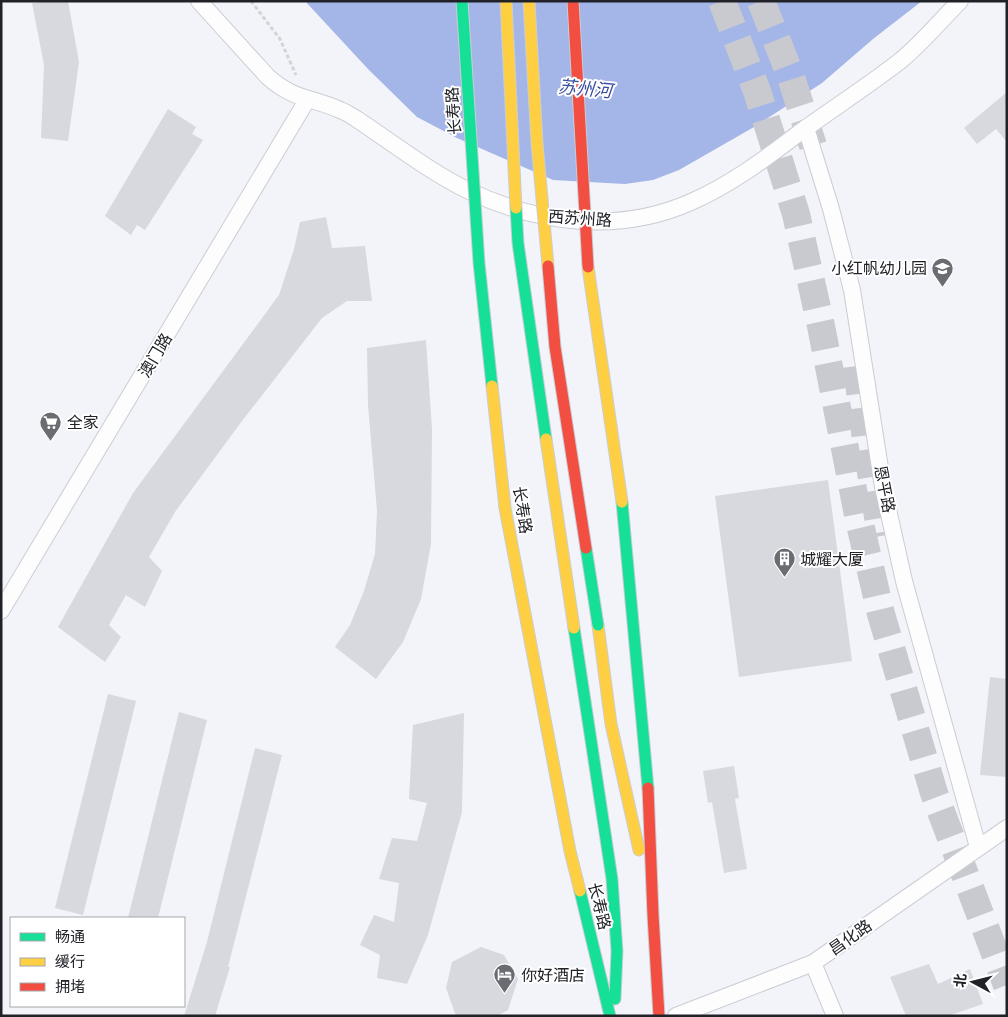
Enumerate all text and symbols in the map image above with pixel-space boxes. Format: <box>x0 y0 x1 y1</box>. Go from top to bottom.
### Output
water label: 苏州河 <box>557 77 616 103</box>
street label: 长寿路 <box>443 86 466 136</box>
street label: 西苏州路 <box>547 208 612 231</box>
school or university icon: 小红帆幼儿园 <box>931 256 955 287</box>
place label: 小红帆幼儿园 <box>831 260 927 279</box>
street label: 澳门路 <box>136 330 177 381</box>
supermarket icon: 全家 <box>39 410 63 441</box>
place label: 全家 <box>67 414 99 433</box>
street label: 恩平路 <box>870 464 897 515</box>
street label: 长寿路 <box>508 485 535 535</box>
building icon: 城耀大厦 <box>772 547 796 578</box>
place label: 城耀大厦 <box>800 551 864 570</box>
street label: 长寿路 <box>584 881 614 932</box>
legend <box>10 917 185 1007</box>
street label: 昌化路 <box>826 917 876 960</box>
text: 畅通 <box>55 928 85 947</box>
text: 缓行 <box>55 953 85 972</box>
north arrow <box>948 957 998 1007</box>
hotel icon: 你好酒店 <box>493 963 517 994</box>
place label: 你好酒店 <box>521 967 585 986</box>
text: 北 <box>951 972 970 988</box>
text: 拥堵 <box>55 978 85 997</box>

